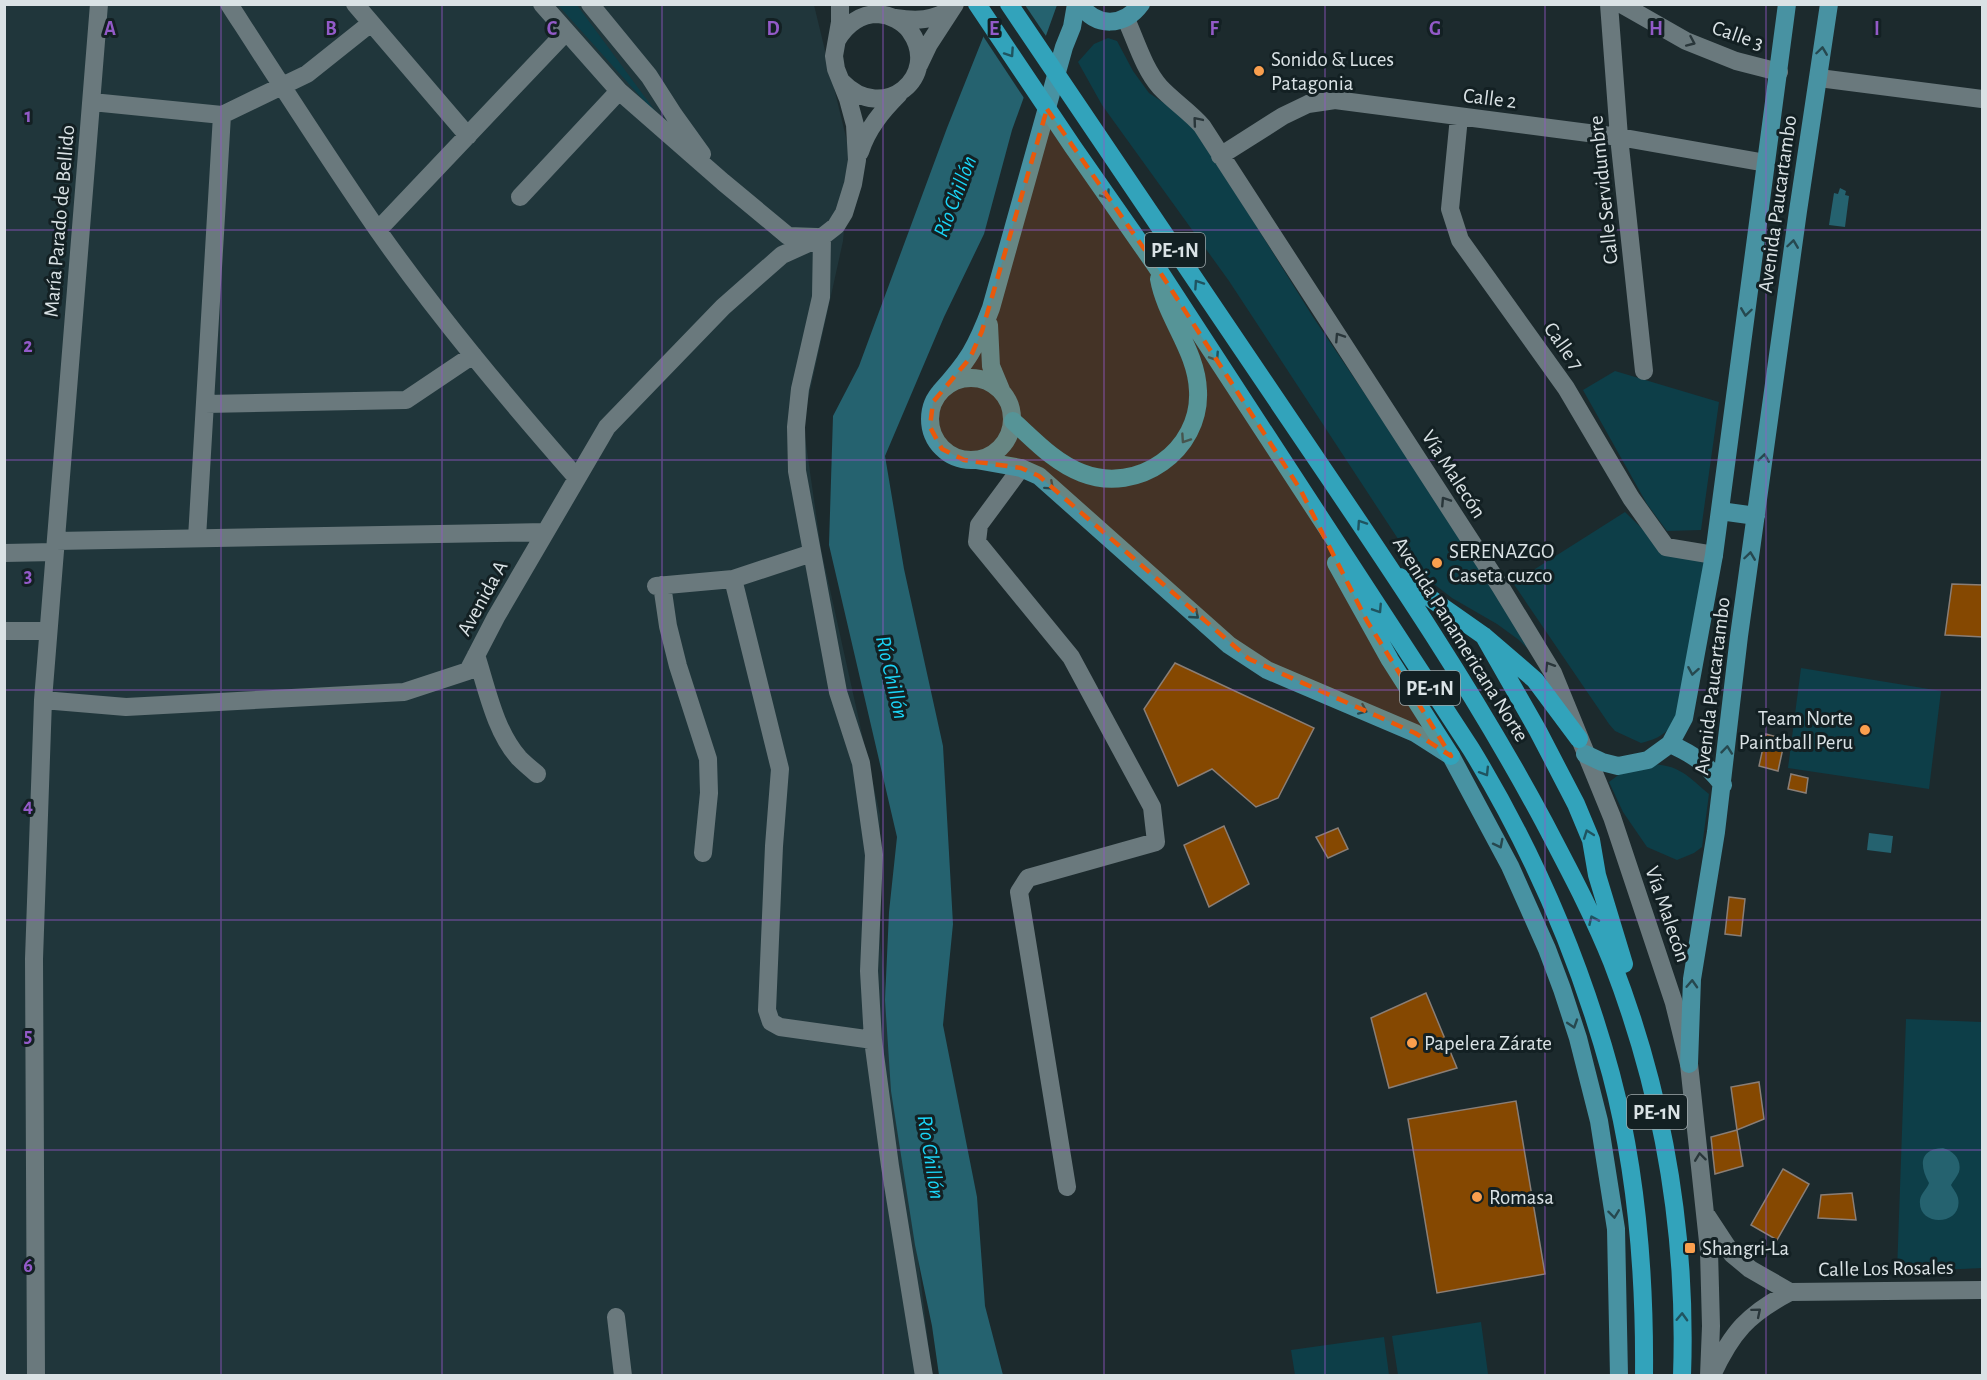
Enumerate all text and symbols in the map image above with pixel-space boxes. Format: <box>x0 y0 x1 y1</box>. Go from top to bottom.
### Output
street label: Calle 3 <box>1709 17 1766 54</box>
text: A <box>104 19 116 39</box>
text: B <box>325 19 337 39</box>
text: C <box>547 19 558 39</box>
text: D <box>766 19 780 39</box>
text: E <box>989 19 999 39</box>
text: F <box>1209 19 1219 39</box>
text: G <box>1429 19 1441 39</box>
text: H <box>1649 19 1663 39</box>
text: I <box>1874 19 1880 39</box>
one-way arrow <box>1684 35 1695 47</box>
one-way arrow <box>1003 46 1014 57</box>
one-way arrow <box>1816 46 1828 56</box>
place label: Sonido & Luces Patagonia <box>1271 49 1394 94</box>
marker: Sonido & Luces Patagonia <box>1252 64 1266 78</box>
street label: Calle 2 <box>1462 85 1518 112</box>
text: 1 <box>24 106 32 126</box>
street label: Calle Servidumbre <box>1585 114 1622 265</box>
street label: Avenida Paucartambo <box>1755 114 1800 294</box>
one-way arrow <box>1194 117 1205 128</box>
street label: María Parado de Bellido <box>41 124 78 318</box>
water label: Río Chillón <box>929 153 980 240</box>
one-way arrow <box>1099 188 1110 199</box>
road number: PE-1N <box>1145 233 1205 267</box>
one-way arrow <box>1787 239 1799 248</box>
one-way arrow <box>1194 280 1205 291</box>
one-way arrow <box>1741 308 1753 317</box>
street label: Calle 7 <box>1540 319 1587 374</box>
one-way arrow <box>1334 333 1346 343</box>
text: 2 <box>23 336 33 356</box>
one-way arrow <box>1208 350 1219 361</box>
street label: Vía Malecón <box>1418 427 1490 522</box>
one-way arrow <box>1181 433 1192 444</box>
one-way arrow <box>1757 453 1769 462</box>
one-way arrow <box>1043 479 1053 490</box>
one-way arrow <box>1440 497 1452 507</box>
one-way arrow <box>1357 520 1368 531</box>
street label: Avenida Panamericana Norte <box>1389 533 1532 745</box>
place label: SERENAZGO Caseta cuzco <box>1449 541 1554 586</box>
one-way arrow <box>1743 552 1756 561</box>
marker: SERENAZGO Caseta cuzco <box>1430 556 1444 570</box>
street label: Avenida A <box>453 557 512 639</box>
text: 3 <box>24 566 32 586</box>
street label: Avenida Paucartambo <box>1691 596 1734 776</box>
one-way arrow <box>1371 602 1382 613</box>
one-way arrow <box>1188 608 1199 619</box>
water label: Río Chillón <box>872 633 912 721</box>
one-way arrow <box>1544 662 1556 672</box>
one-way arrow <box>1687 666 1700 676</box>
road number: PE-1N <box>1400 671 1460 705</box>
one-way arrow <box>1357 703 1368 715</box>
place label: Team Norte Paintball Peru <box>1739 708 1853 753</box>
marker: Team Norte Paintball Peru <box>1858 723 1872 737</box>
one-way arrow <box>1720 745 1732 755</box>
one-way arrow <box>1477 766 1489 776</box>
text: 4 <box>23 796 33 816</box>
one-way arrow <box>1583 830 1595 841</box>
one-way arrow <box>1491 838 1503 849</box>
street label: Vía Malecón <box>1641 863 1694 965</box>
one-way arrow <box>1588 915 1600 926</box>
one-way arrow <box>1686 980 1699 989</box>
one-way arrow <box>1566 1018 1579 1029</box>
text: 5 <box>24 1026 32 1046</box>
place label: Papelera Zárate <box>1424 1033 1552 1054</box>
marker: Papelera Zárate <box>1405 1036 1419 1050</box>
road number: PE-1N <box>1627 1095 1687 1129</box>
water label: Río Chillón <box>913 1113 949 1201</box>
one-way arrow <box>1694 1152 1707 1161</box>
place label: Romasa <box>1489 1187 1554 1208</box>
marker: Romasa <box>1470 1190 1484 1204</box>
one-way arrow <box>1607 1210 1620 1219</box>
place label: Shangri-La <box>1702 1238 1790 1259</box>
marker: Shangri-La <box>1683 1241 1697 1255</box>
text: 6 <box>23 1256 33 1276</box>
street label: Calle Los Rosales <box>1818 1257 1954 1280</box>
one-way arrow <box>1750 1308 1761 1319</box>
one-way arrow <box>1676 1313 1688 1322</box>

